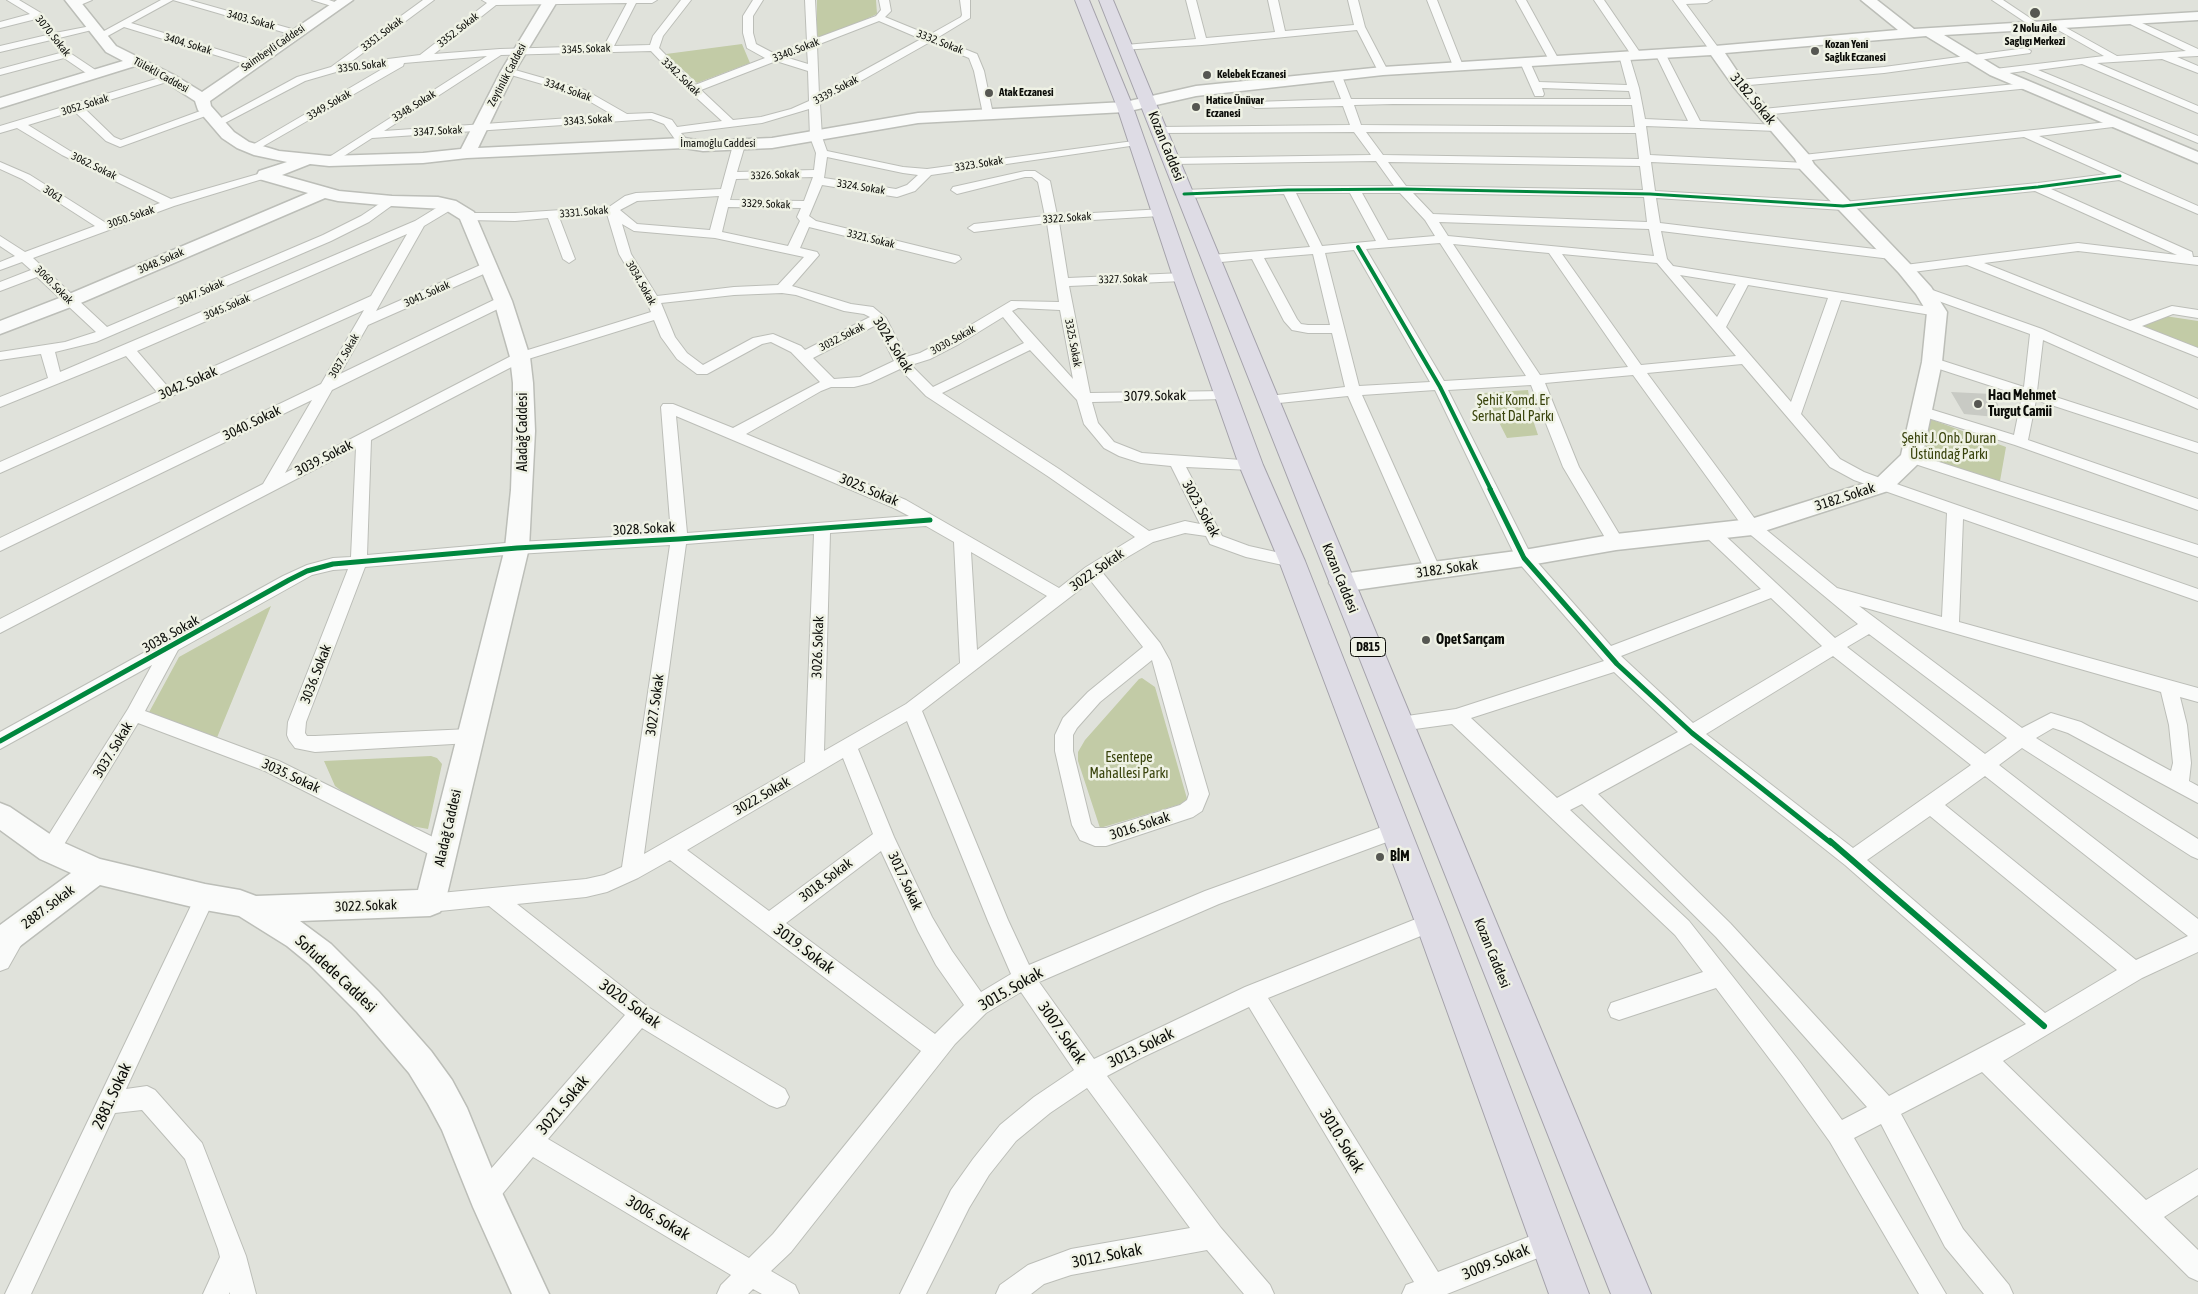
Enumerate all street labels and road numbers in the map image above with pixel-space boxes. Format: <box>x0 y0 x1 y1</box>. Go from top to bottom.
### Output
street label: 3403. Sokak <box>226 7 276 33</box>
street label: 3352. Sokak <box>435 10 481 50</box>
street label: 3070. Sokak <box>33 13 73 59</box>
street label: 3351. Sokak <box>359 14 405 54</box>
street label: Saimbeyli Caddesi <box>239 22 307 74</box>
street label: 3332. Sokak <box>915 27 965 57</box>
street label: 3404. Sokak <box>163 31 213 57</box>
street label: 3340. Sokak <box>771 35 821 65</box>
street label: Zeytinlik Caddesi <box>485 41 529 109</box>
street label: 3345. Sokak <box>561 42 611 56</box>
street label: Tülekli Caddesi <box>131 54 191 96</box>
street label: 3342. Sokak <box>659 55 703 99</box>
street label: 3350. Sokak <box>337 56 387 76</box>
street label: 3182. Sokak <box>1727 70 1779 128</box>
street label: 3339. Sokak <box>811 73 861 107</box>
street label: 3344. Sokak <box>543 76 593 104</box>
street label: 3349. Sokak <box>305 87 353 123</box>
street label: 3348. Sokak <box>390 87 438 125</box>
street label: 3052. Sokak <box>60 92 110 118</box>
street label: Kozan Caddesi <box>1144 109 1188 183</box>
street label: 3343. Sokak <box>563 112 613 128</box>
street label: 3347. Sokak <box>413 123 463 139</box>
street label: İmamoğlu Caddesi <box>680 137 756 151</box>
street label: 3062. Sokak <box>69 149 119 183</box>
street label: 3323. Sokak <box>954 154 1004 174</box>
street label: 3326. Sokak <box>750 168 800 182</box>
street label: 3324. Sokak <box>836 177 886 197</box>
street label: 3061 <box>41 183 65 205</box>
street label: 3329. Sokak <box>741 197 791 211</box>
street label: 3050. Sokak <box>106 203 156 231</box>
street label: 3331. Sokak <box>559 203 609 221</box>
street label: 3322. Sokak <box>1042 210 1092 226</box>
street label: 3321. Sokak <box>846 227 896 251</box>
street label: 3048. Sokak <box>136 245 186 277</box>
street label: 3034. Sokak <box>623 259 659 307</box>
street label: 3060. Sokak <box>32 263 76 307</box>
street label: 3327. Sokak <box>1098 272 1148 286</box>
street label: 3047. Sokak <box>176 276 226 308</box>
street label: 3041. Sokak <box>402 278 452 310</box>
street label: 3045. Sokak <box>202 291 252 323</box>
street label: 3024. Sokak <box>869 314 917 376</box>
street label: 3325. Sokak <box>1062 318 1084 368</box>
street label: 3032. Sokak <box>817 320 867 354</box>
street label: 3030. Sokak <box>928 322 978 358</box>
street label: 3037. Sokak <box>326 332 362 380</box>
street label: 3042. Sokak <box>156 363 220 403</box>
street label: 3079. Sokak <box>1124 387 1186 405</box>
street label: Aladağ Caddesi <box>515 393 531 471</box>
street label: 3040. Sokak <box>220 402 284 444</box>
street label: 3039. Sokak <box>293 436 355 480</box>
street label: 3025. Sokak <box>837 470 901 510</box>
street label: 3023. Sokak <box>1179 478 1223 540</box>
street label: 3182. Sokak <box>1813 479 1877 515</box>
street label: 3028. Sokak <box>613 519 675 539</box>
street label: Kozan Caddesi <box>1318 541 1362 615</box>
street label: 3022. Sokak <box>1067 545 1127 595</box>
street label: 3182. Sokak <box>1415 556 1479 582</box>
street label: 3038. Sokak <box>140 612 202 656</box>
street label: 3026. Sokak <box>809 616 827 678</box>
road number: D815 <box>1350 638 1386 656</box>
street label: 3036. Sokak <box>297 642 335 706</box>
street label: 3027. Sokak <box>642 673 668 737</box>
street label: 3037. Sokak <box>90 719 136 781</box>
street label: 3035. Sokak <box>259 755 323 797</box>
street label: 3022. Sokak <box>731 773 793 819</box>
street label: Aladağ Caddesi <box>431 788 465 868</box>
street label: 3016. Sokak <box>1108 808 1172 844</box>
street label: 3017. Sokak <box>884 849 926 913</box>
street label: 3018. Sokak <box>796 855 856 905</box>
street label: 2887. Sokak <box>18 882 78 932</box>
street label: 3022. Sokak <box>335 897 397 915</box>
street label: Kozan Caddesi <box>1470 916 1514 990</box>
street label: 3019. Sokak <box>770 920 838 978</box>
street label: Sofudede Caddesi <box>291 931 381 1017</box>
street label: 3015. Sokak <box>976 963 1046 1015</box>
street label: 3020. Sokak <box>596 975 664 1033</box>
street label: 3007. Sokak <box>1034 998 1090 1068</box>
street label: 3013. Sokak <box>1105 1024 1177 1072</box>
street label: 2881. Sokak <box>88 1060 136 1132</box>
street label: 3021. Sokak <box>533 1072 593 1138</box>
street label: 3010. Sokak <box>1316 1106 1368 1176</box>
street label: 3006. Sokak <box>623 1192 693 1244</box>
street label: 3012. Sokak <box>1070 1240 1144 1272</box>
street label: 3009. Sokak <box>1460 1240 1532 1284</box>

